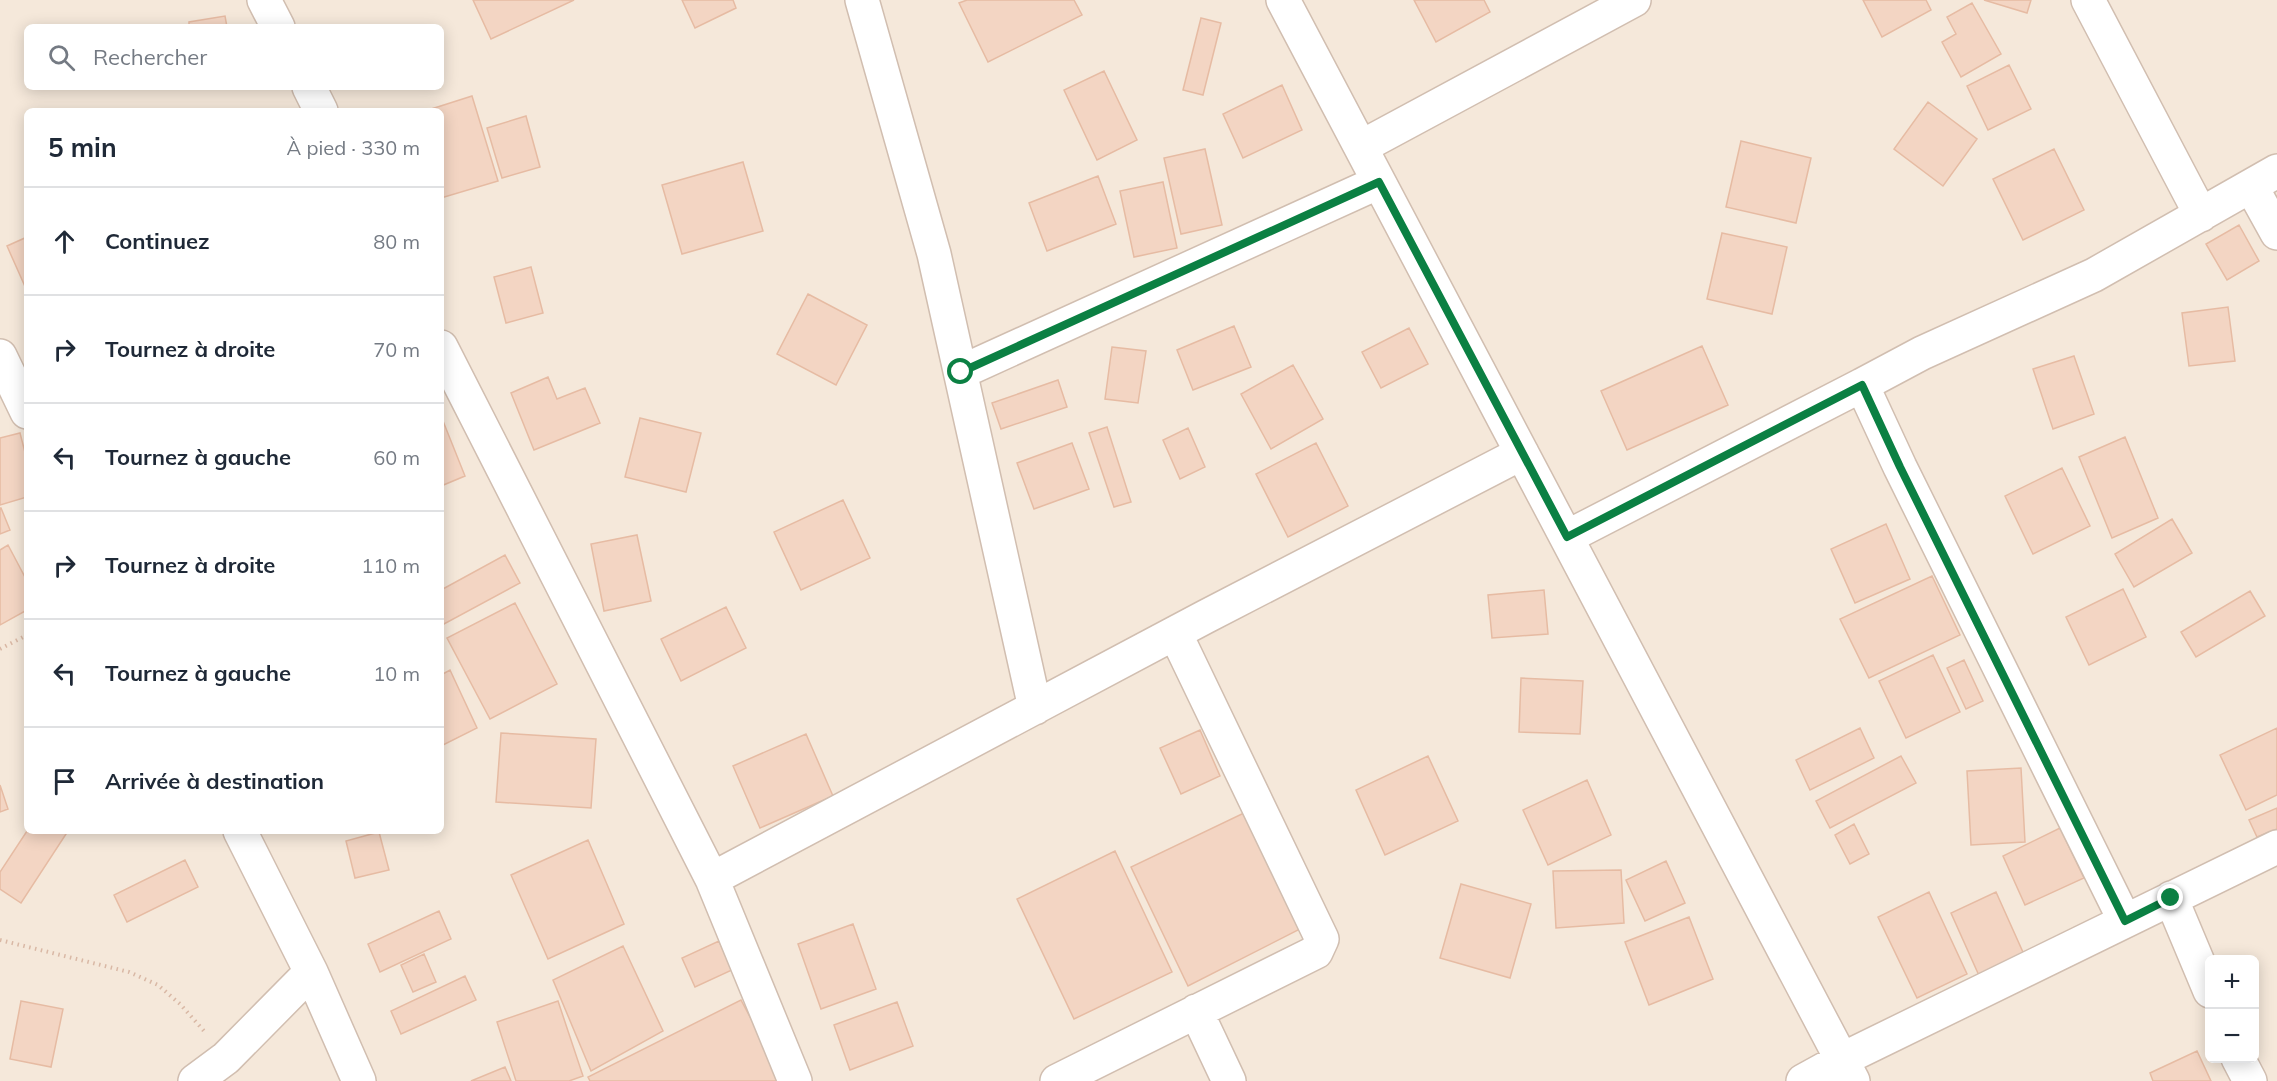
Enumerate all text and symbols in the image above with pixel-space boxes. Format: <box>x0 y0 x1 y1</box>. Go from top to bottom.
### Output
search box <box>24 24 444 90</box>
icon: search <box>45 41 78 74</box>
text: Rechercher <box>93 43 207 71</box>
text: 5 min <box>48 131 117 164</box>
text: À pied · 330 m <box>287 135 420 160</box>
icon: ahead <box>48 225 81 258</box>
text: Continuez <box>105 227 210 255</box>
text: 80 m <box>373 229 420 254</box>
icon: right <box>48 333 81 366</box>
text: Tournez à droite <box>105 335 275 363</box>
text: 70 m <box>373 337 420 362</box>
route start <box>947 358 973 384</box>
icon: left <box>48 441 81 474</box>
text: Tournez à gauche <box>105 443 291 471</box>
text: 60 m <box>373 445 420 470</box>
icon: right <box>48 549 81 582</box>
text: Tournez à droite <box>105 551 275 579</box>
text: 110 m <box>361 553 420 578</box>
icon: left <box>48 657 81 690</box>
text: Tournez à gauche <box>105 659 291 687</box>
text: 10 m <box>373 661 420 686</box>
icon: arrive <box>48 765 81 798</box>
text: Arrivée à destination <box>105 767 324 795</box>
route end <box>2157 884 2183 910</box>
map controls <box>2205 955 2259 1063</box>
button: + <box>2205 955 2259 1009</box>
button: − <box>2205 1009 2259 1063</box>

